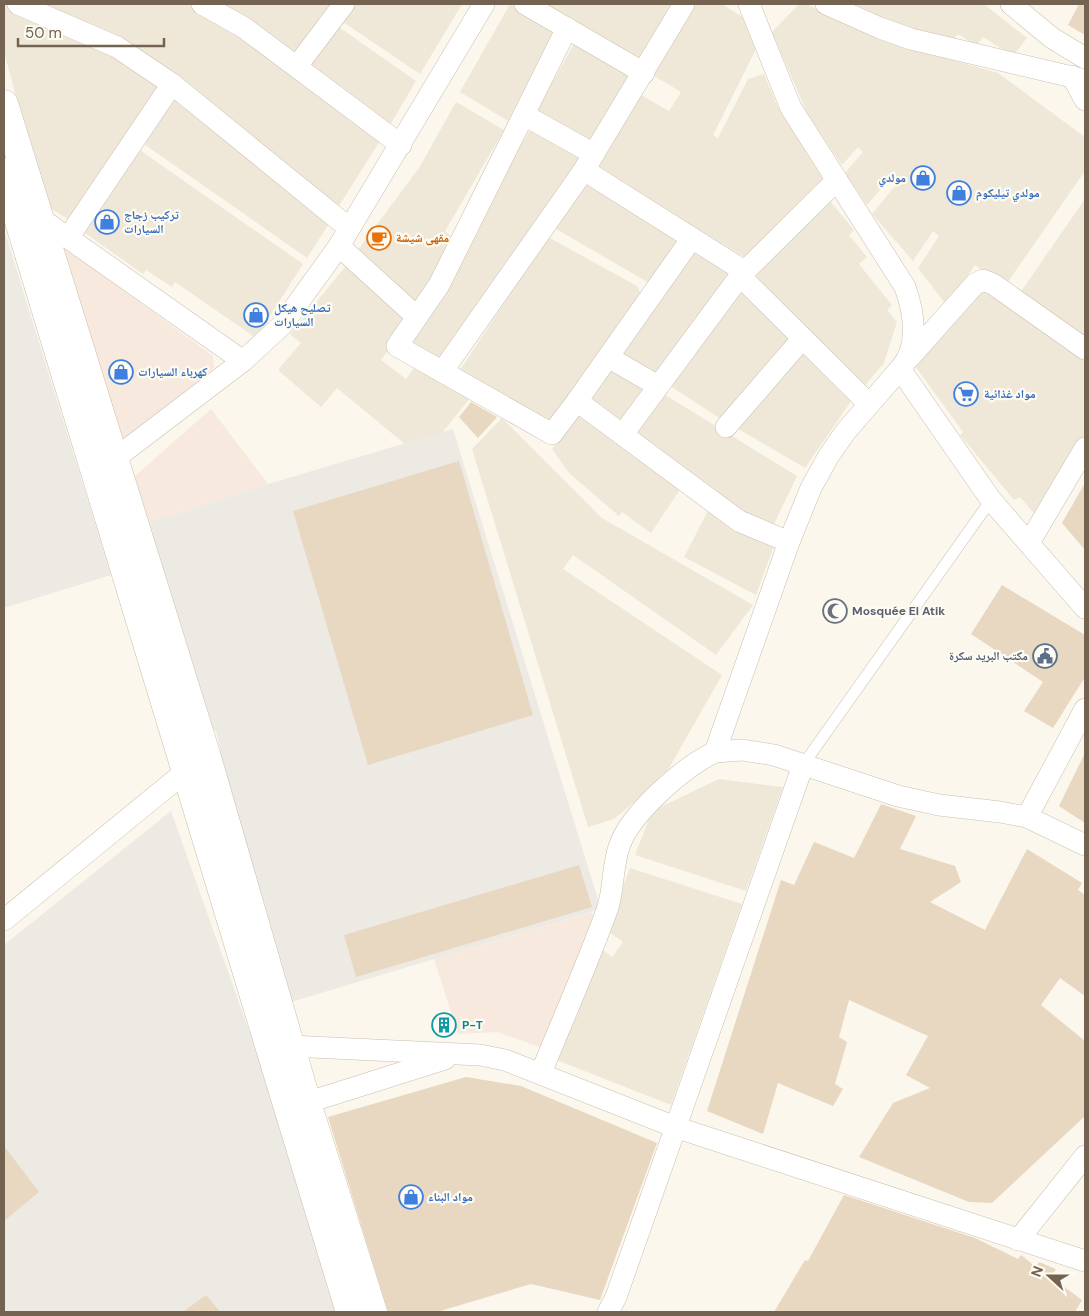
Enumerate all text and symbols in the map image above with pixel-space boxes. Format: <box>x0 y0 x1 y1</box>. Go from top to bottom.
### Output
scale bar <box>18 15 164 47</box>
text: 50 m <box>25 23 62 43</box>
shop icon: مولدي <box>910 165 936 191</box>
place label: مولدي <box>878 170 906 188</box>
shop icon: مولدي تيليكوم <box>946 180 972 206</box>
place label: مولدي تيليكوم <box>976 185 1040 203</box>
place label: تركيب زجاج السيارات <box>124 207 180 237</box>
shop icon: تركيب زجاج السيارات <box>94 209 120 235</box>
cafe icon: مقهى شيشة <box>366 225 392 251</box>
place label: مقهى شيشة <box>396 230 449 246</box>
place label: تصليح هيكل السيارات <box>274 300 331 330</box>
shop icon: تصليح هيكل السيارات <box>243 302 269 328</box>
shop icon: كهرباء السيارات <box>108 359 134 385</box>
place label: كهرباء السيارات <box>138 364 208 380</box>
supermarket icon: مواد غذائية <box>953 381 979 407</box>
place label: مواد غذائية <box>984 386 1036 402</box>
mosque icon: Mosquée El Atik <box>822 598 848 624</box>
place label: Mosquée El Atik <box>852 603 945 619</box>
public building icon: مكتب البريد سكرة <box>1032 643 1058 669</box>
place label: مكتب البريد سكرة <box>949 648 1028 664</box>
building icon: P-T <box>431 1012 457 1038</box>
place label: P-T <box>462 1017 483 1033</box>
shop icon: مواد البناء <box>398 1184 424 1210</box>
place label: مواد البناء <box>428 1189 473 1205</box>
north arrow <box>1024 1251 1074 1301</box>
text: N <box>1027 1263 1047 1279</box>

